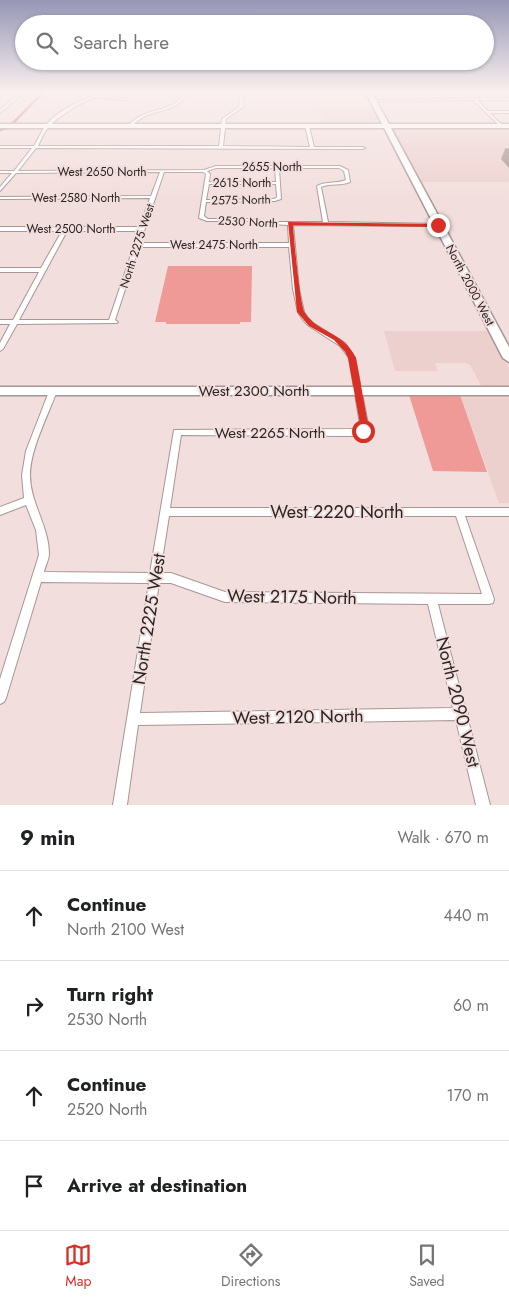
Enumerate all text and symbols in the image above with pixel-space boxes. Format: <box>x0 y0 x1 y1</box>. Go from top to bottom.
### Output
search box <box>15 15 494 70</box>
icon: search <box>33 29 61 57</box>
text: Search here <box>73 29 169 56</box>
street label: 2655 North <box>242 158 302 176</box>
street label: West 2650 North <box>58 163 146 181</box>
street label: 2615 North <box>213 174 271 192</box>
street label: West 2580 North <box>32 189 120 207</box>
street label: 2575 North <box>211 190 271 210</box>
street label: North 2275 West <box>115 201 159 291</box>
street label: 2530 North <box>218 211 278 233</box>
route end <box>427 214 450 237</box>
street label: West 2500 North <box>26 220 116 238</box>
street label: West 2475 North <box>170 236 258 254</box>
street label: North 2000 West <box>441 241 499 329</box>
street label: West 2300 North <box>198 380 310 402</box>
route start <box>352 420 375 443</box>
street label: West 2265 North <box>215 422 325 444</box>
street label: West 2220 North <box>270 499 404 525</box>
street label: North 2225 West <box>126 551 172 687</box>
street label: West 2175 North <box>227 583 357 611</box>
street label: North 2090 West <box>429 634 487 771</box>
street label: West 2120 North <box>232 703 364 731</box>
text: 9 min <box>20 823 75 853</box>
text: Walk · 670 m <box>397 826 489 849</box>
text: Continue <box>67 891 146 918</box>
icon: ahead <box>20 902 48 930</box>
text: 440 m <box>443 904 489 927</box>
text: North 2100 West <box>67 918 184 941</box>
text: Turn right <box>67 981 153 1008</box>
icon: right <box>20 992 48 1020</box>
text: 60 m <box>453 994 489 1017</box>
text: 2530 North <box>67 1008 147 1031</box>
text: Continue <box>67 1071 146 1098</box>
icon: ahead <box>20 1082 48 1110</box>
text: 170 m <box>447 1084 489 1107</box>
text: 2520 North <box>67 1098 148 1121</box>
icon: arrive <box>20 1172 48 1200</box>
text: Arrive at destination <box>67 1172 247 1199</box>
tab: Map <box>64 1241 92 1291</box>
tab: Directions <box>221 1241 280 1291</box>
tab: Saved <box>409 1241 445 1291</box>

